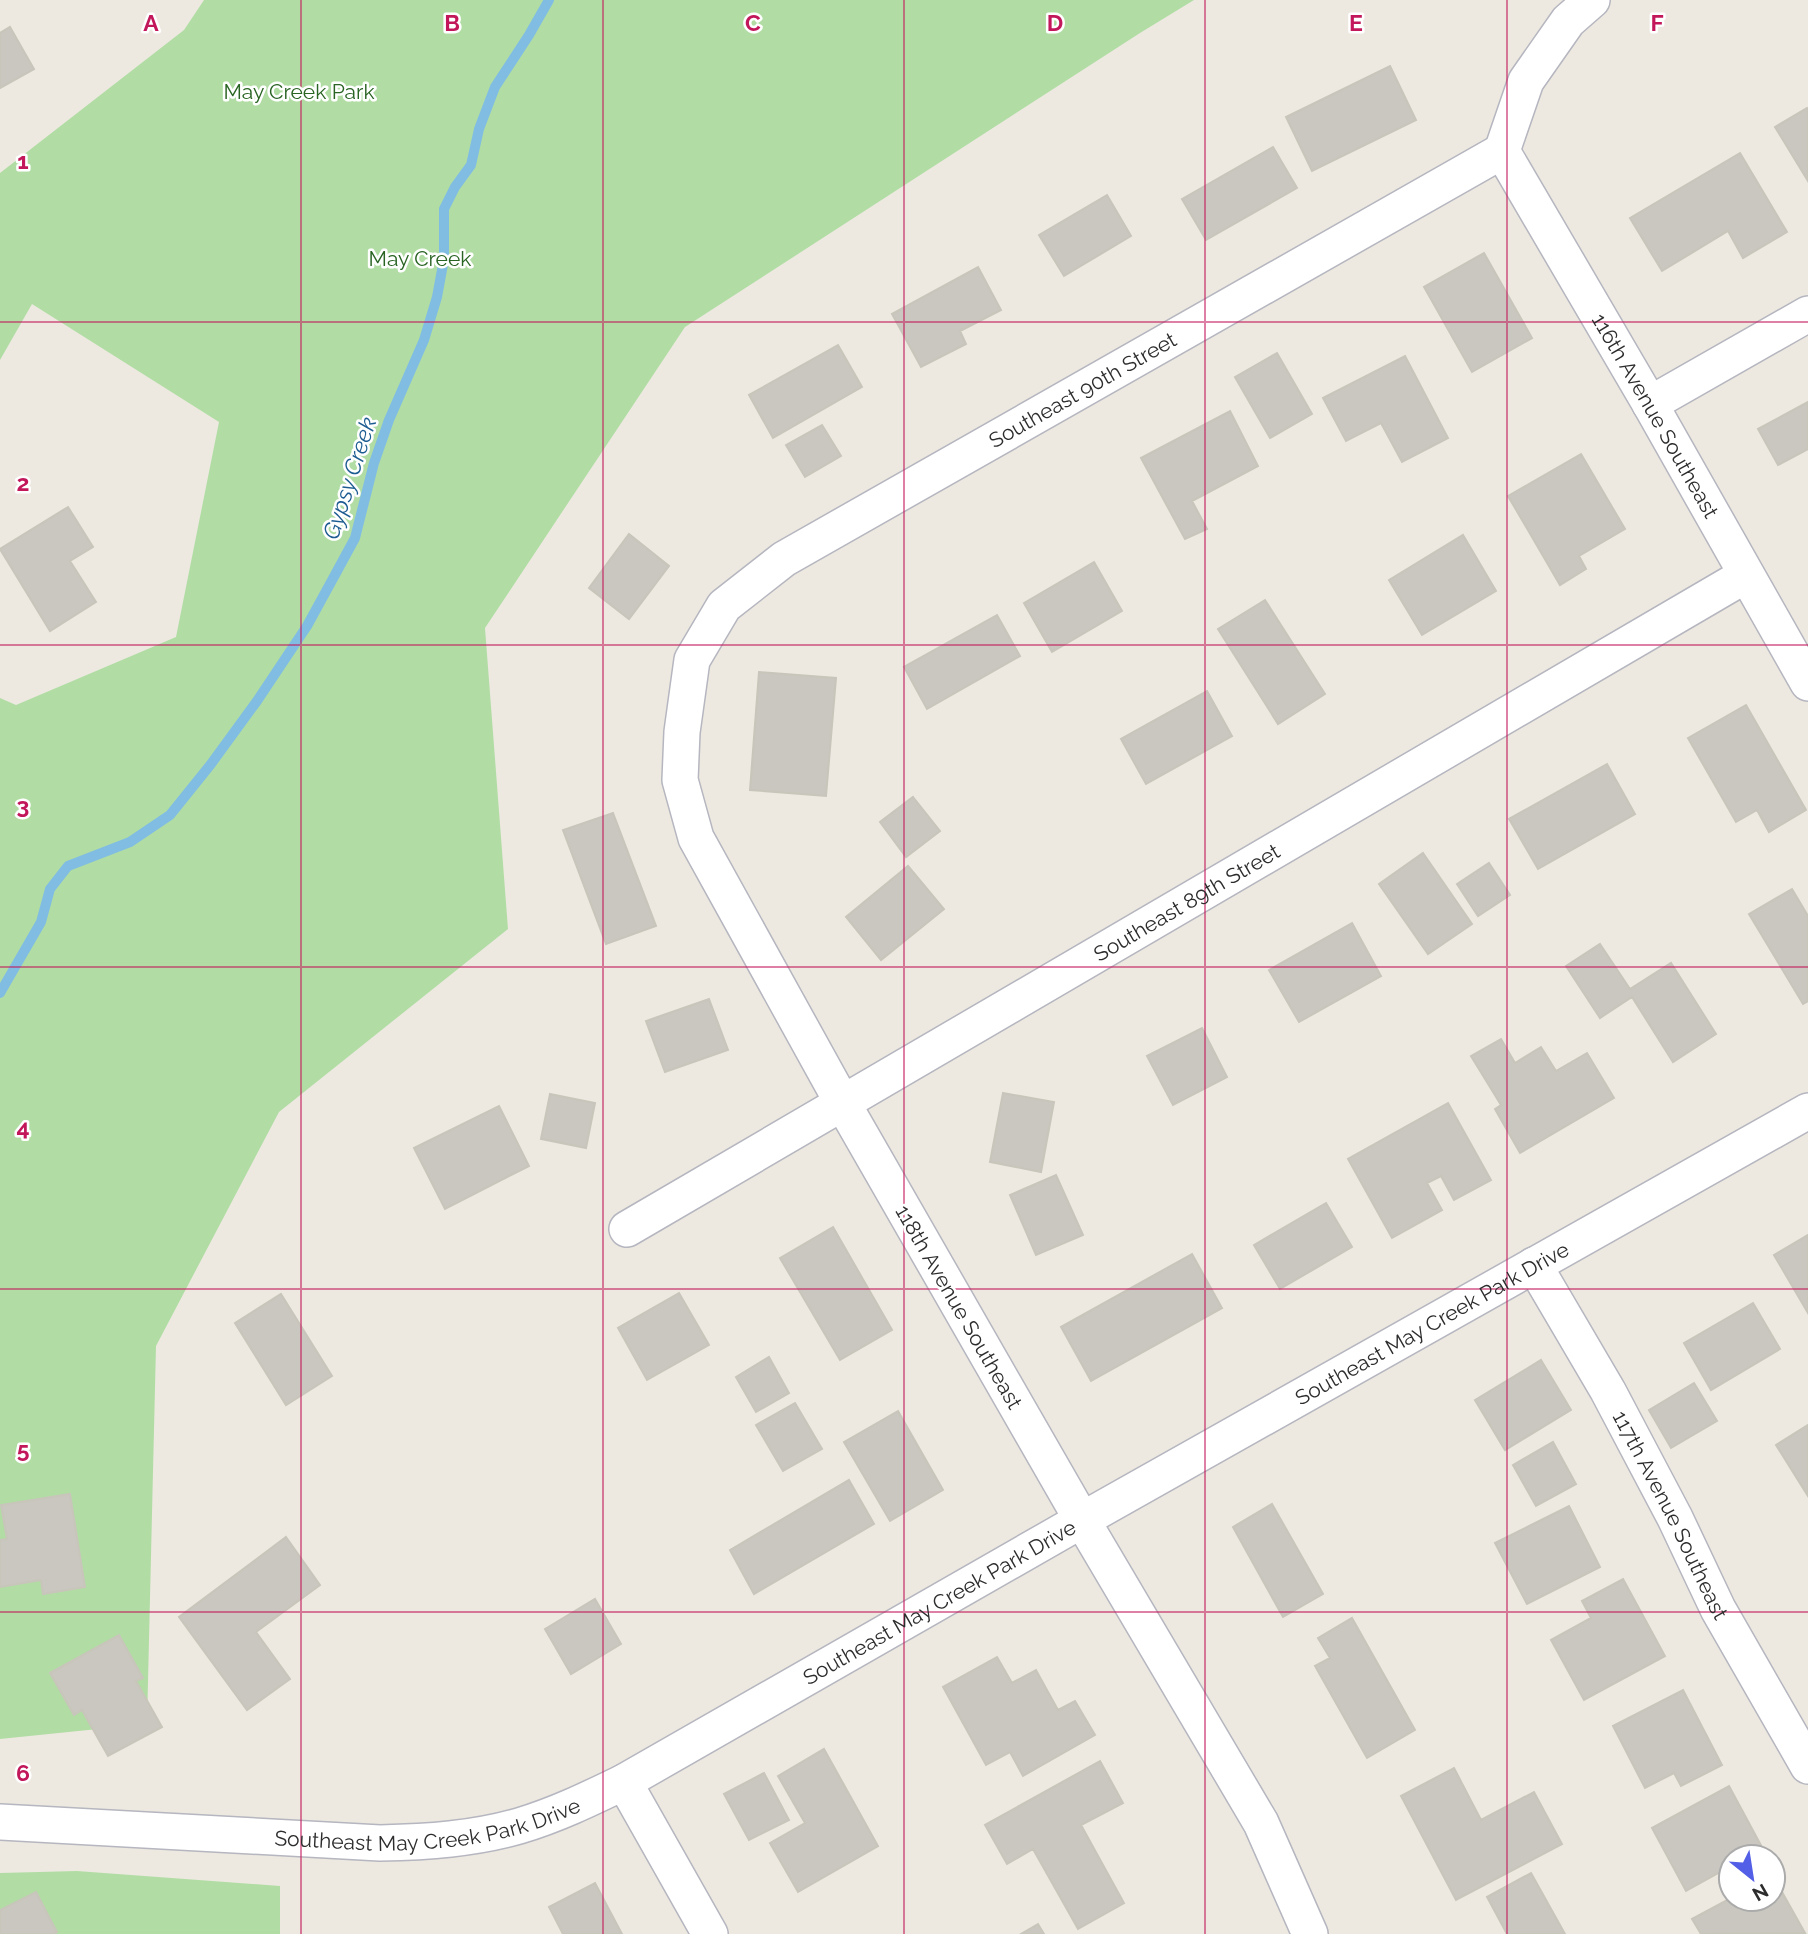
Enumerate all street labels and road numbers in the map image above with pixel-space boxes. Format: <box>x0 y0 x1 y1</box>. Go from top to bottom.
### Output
street label: 116th Avenue Southeast <box>1587 309 1724 522</box>
street label: Southeast 90th Street <box>984 326 1180 453</box>
street label: Southeast 89th Street <box>1089 838 1284 966</box>
street label: 118th Avenue Southeast <box>890 1201 1028 1413</box>
street label: Southeast May Creek Park Drive <box>1291 1236 1573 1410</box>
street label: 117th Avenue Southeast <box>1608 1406 1734 1624</box>
street label: Southeast May Creek Park Drive <box>798 1514 1080 1690</box>
street label: Southeast May Creek Park Drive <box>274 1792 584 1856</box>

